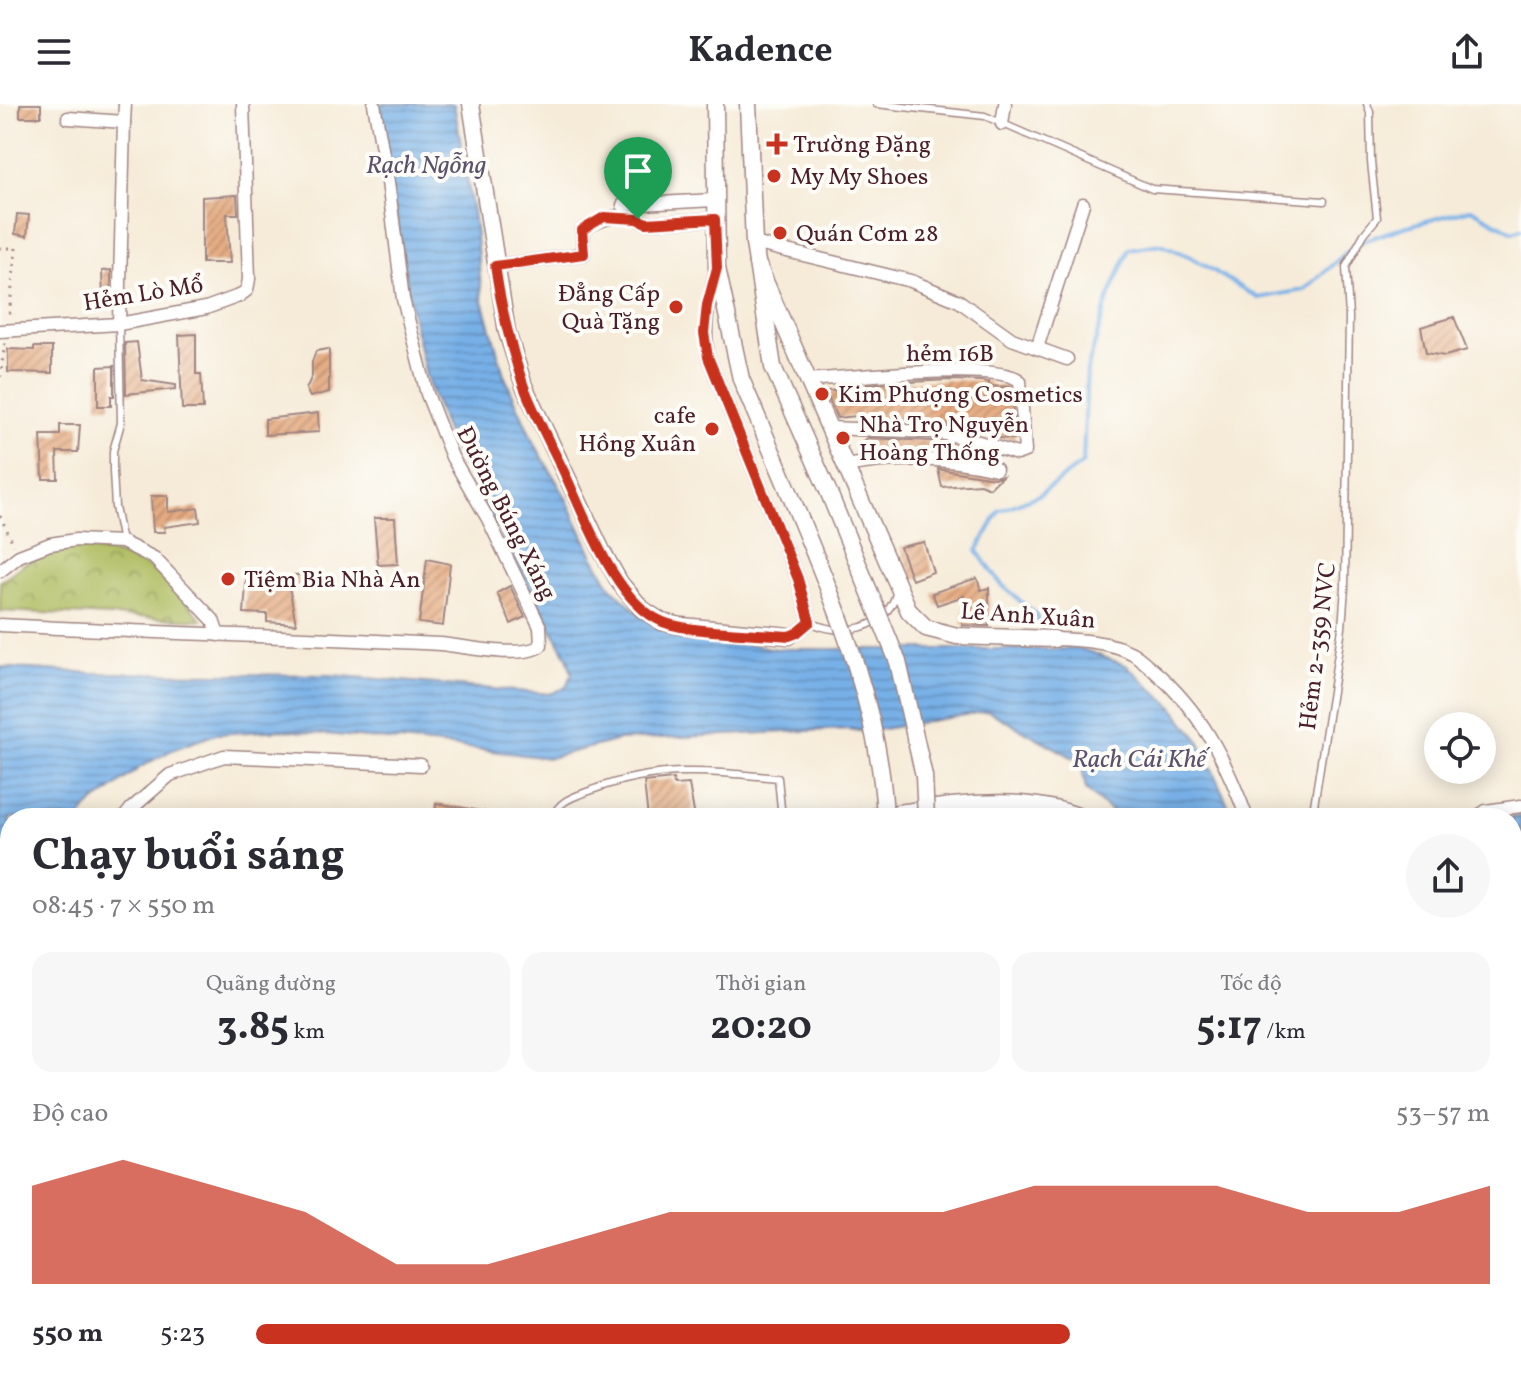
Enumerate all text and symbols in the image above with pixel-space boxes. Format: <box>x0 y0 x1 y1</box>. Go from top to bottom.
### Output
text: Kadence <box>688 27 833 77</box>
icon: menu <box>32 30 76 74</box>
icon: share <box>1445 30 1489 74</box>
place label: Trường Đặng <box>793 129 931 163</box>
marker: Trường Đặng <box>768 135 786 153</box>
pin <box>604 137 672 219</box>
water label: Rạch Ngỗng <box>366 148 486 184</box>
icon: arrive <box>616 149 660 193</box>
place label: My My Shoes <box>790 161 928 195</box>
marker: My My Shoes <box>765 167 783 185</box>
place label: Quán Cơm 28 <box>796 218 938 252</box>
marker: Quán Cơm 28 <box>771 224 789 242</box>
street label: Hẻm Lò Mổ <box>81 269 206 321</box>
place label: Đẳng Cấp Quà Tặng <box>558 278 660 340</box>
marker: Đẳng Cấp Quà Tặng <box>667 298 685 316</box>
street label: hẻm 16B <box>906 338 994 372</box>
place label: Kim Phượng Cosmetics <box>838 379 1083 413</box>
marker: Kim Phượng Cosmetics <box>813 385 831 403</box>
place label: cafe Hồng Xuân <box>578 400 696 462</box>
place label: Nhà Trọ Nguyễn Hoàng Thống <box>859 409 1029 471</box>
marker: cafe Hồng Xuân <box>703 420 721 438</box>
street label: Đường Búng Xáng <box>447 421 564 607</box>
marker: Nhà Trọ Nguyễn Hoàng Thống <box>834 429 852 447</box>
street label: Hẻm 2-359 NVC <box>1292 561 1346 732</box>
place label: Tiệm Bia Nhà An <box>244 564 421 598</box>
marker: Tiệm Bia Nhà An <box>219 570 237 588</box>
street label: Lê Anh Xuân <box>959 595 1097 639</box>
map controls <box>1424 712 1496 784</box>
button: locate <box>1424 712 1496 784</box>
water label: Rạch Cái Khế <box>1072 742 1212 778</box>
text: Chạy buổi sáng <box>32 827 345 888</box>
button: share <box>1406 834 1490 918</box>
text: 08:45 · 7 × 550 m <box>32 888 215 924</box>
text: Quãng đường <box>206 969 336 1000</box>
text: Thời gian <box>716 969 806 1000</box>
text: Tốc độ <box>1220 969 1282 1000</box>
text: 3.85 <box>217 1000 289 1056</box>
text: 20:20 <box>710 1000 812 1056</box>
text: 5:17 <box>1196 1000 1262 1056</box>
text: km <box>289 1017 325 1048</box>
text: /km <box>1262 1017 1306 1048</box>
text: Độ cao <box>32 1096 108 1132</box>
text: 53–57 m <box>1396 1096 1490 1132</box>
text: 550 m <box>32 1316 103 1352</box>
text: 5:23 <box>160 1316 205 1352</box>

